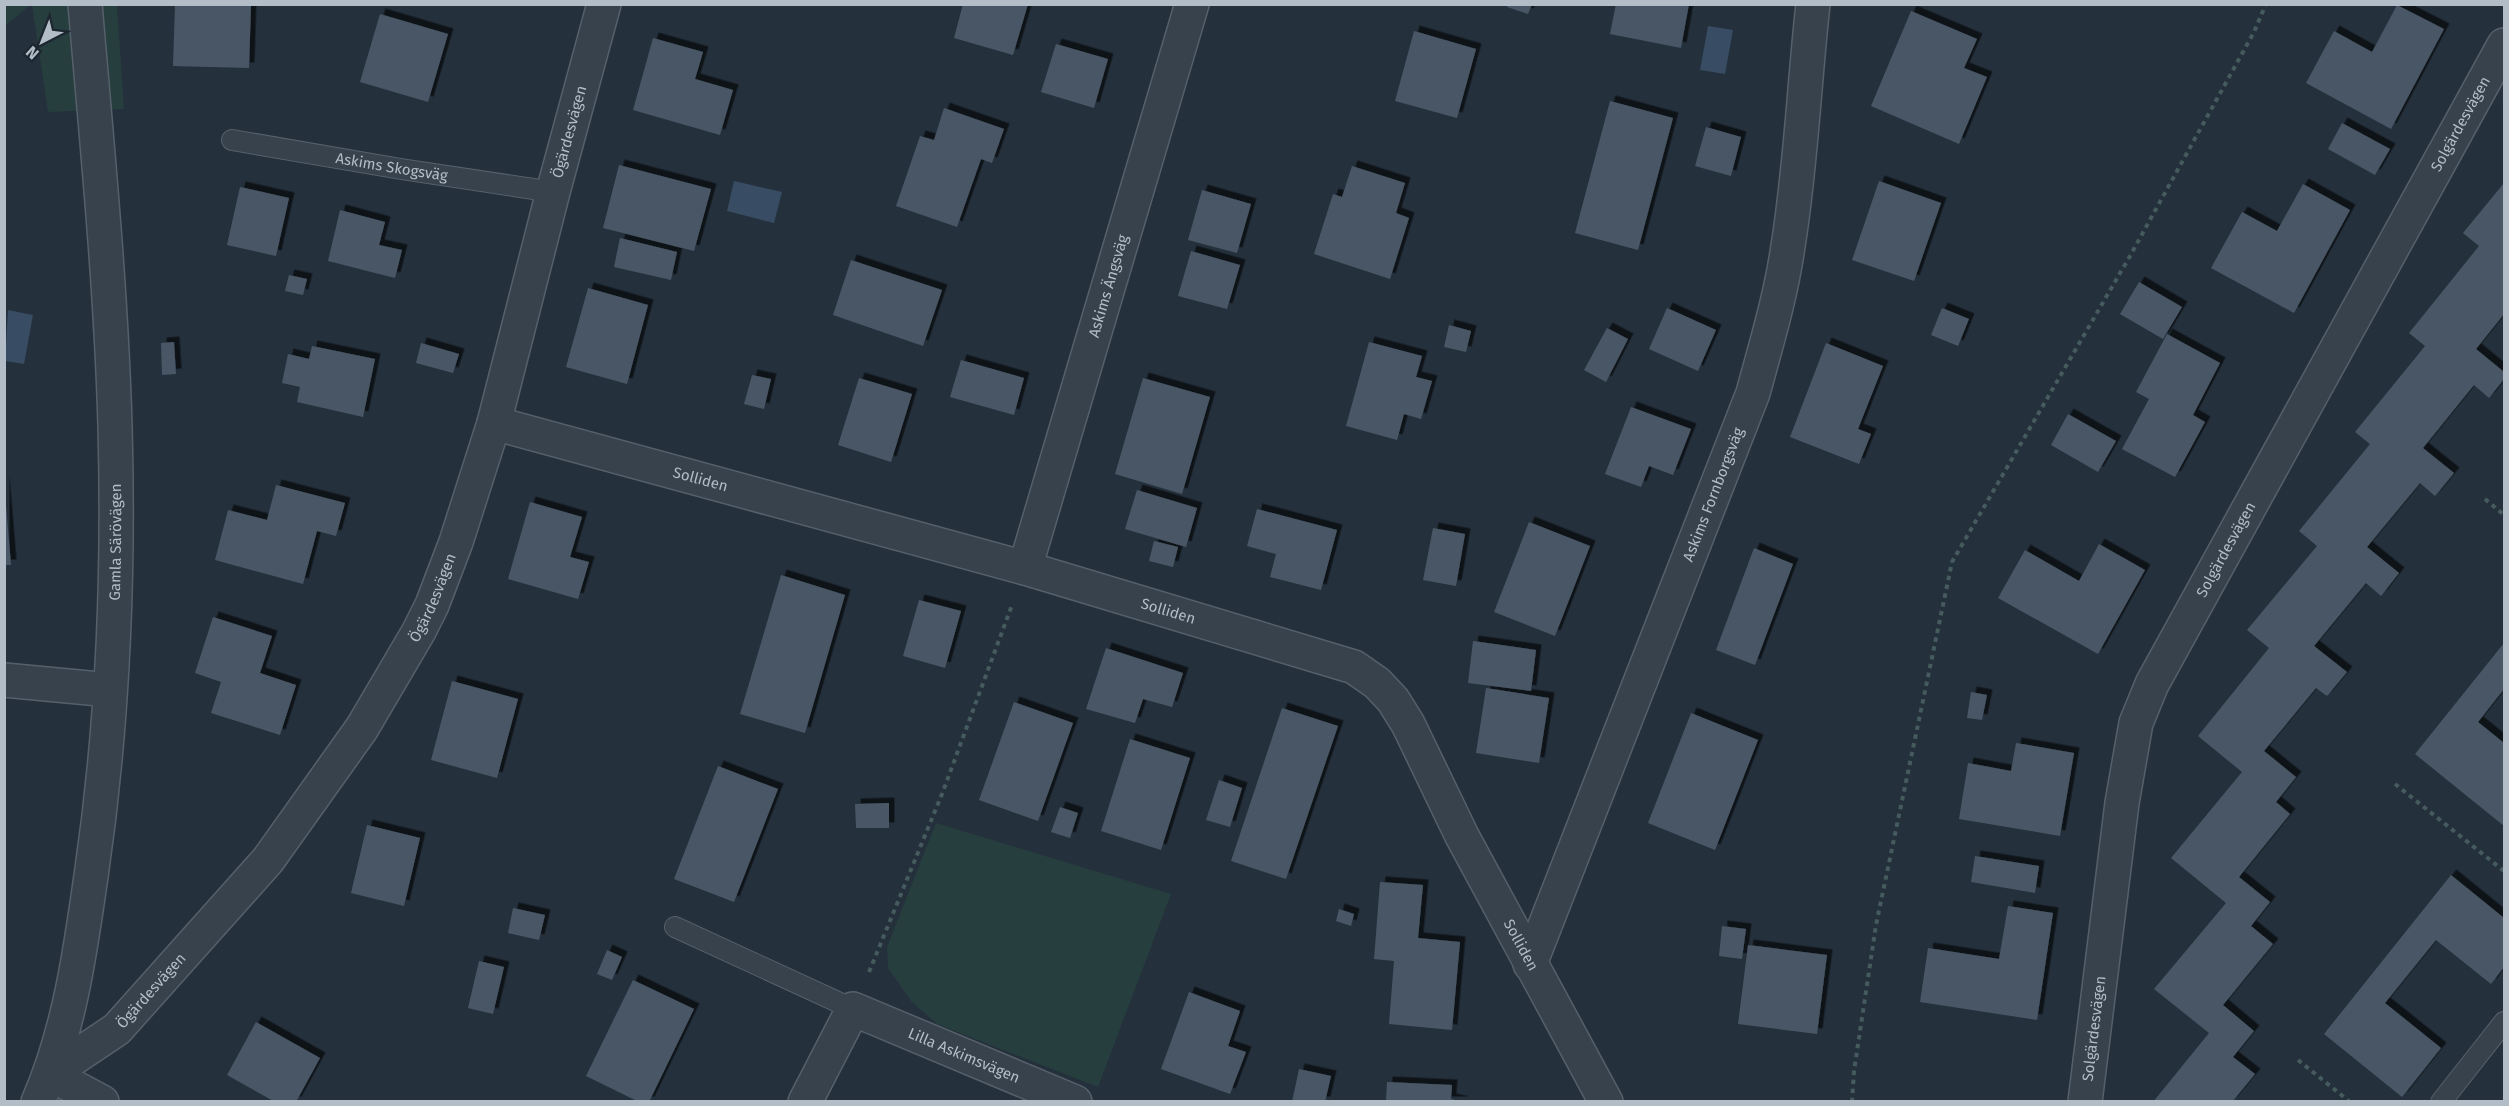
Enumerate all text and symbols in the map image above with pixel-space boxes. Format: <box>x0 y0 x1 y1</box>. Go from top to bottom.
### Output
north arrow <box>12 12 72 72</box>
text: N <box>22 42 43 63</box>
street label: Solgärdesvägen <box>2427 73 2494 175</box>
street label: Ögärdesvägen <box>548 84 590 180</box>
street label: Askims Skogsväg <box>334 149 449 185</box>
street label: Askims Ängsväg <box>1085 232 1132 340</box>
street label: Askims Fornborgsväg <box>1679 425 1748 564</box>
street label: Solliden <box>671 463 730 495</box>
street label: Gamla Särövägen <box>106 483 125 601</box>
street label: Solgärdesvägen <box>2193 499 2259 600</box>
street label: Ögärdesvägen <box>405 551 460 645</box>
street label: Solliden <box>1139 594 1198 628</box>
street label: Solliden <box>1500 916 1542 974</box>
street label: Ögärdesvägen <box>113 949 190 1032</box>
street label: Solgärdesvägen <box>2079 975 2110 1082</box>
street label: Lilla Askimsvägen <box>905 1024 1023 1087</box>

